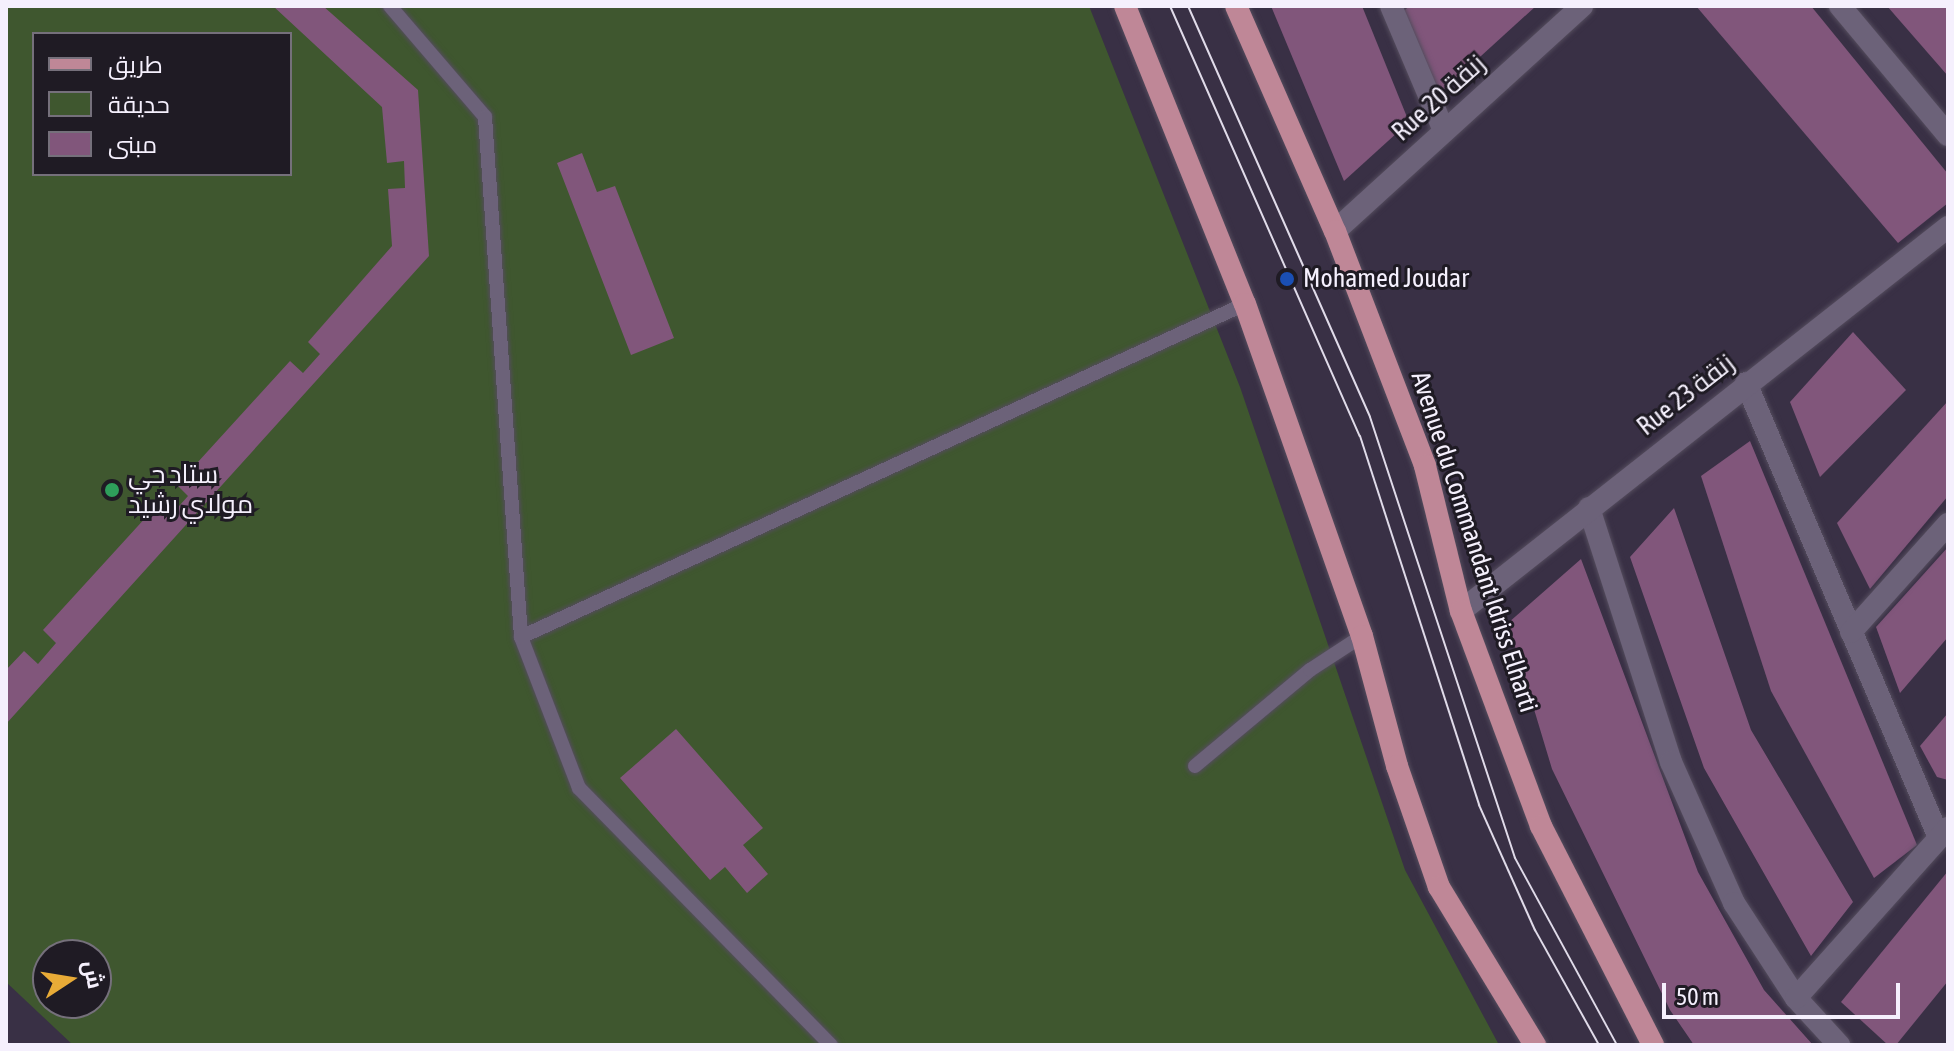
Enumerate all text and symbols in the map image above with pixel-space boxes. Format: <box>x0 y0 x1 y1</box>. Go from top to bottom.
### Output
legend <box>32 32 292 176</box>
street label: Rue 20 زنقة <box>1386 48 1492 148</box>
text: طريق <box>108 51 163 78</box>
text: حديقة <box>108 91 170 118</box>
text: مبنى <box>108 131 157 158</box>
place label: Mohamed Joudar <box>1303 263 1469 295</box>
marker: Mohamed Joudar <box>1278 270 1296 288</box>
street label: Rue 23 زنقة <box>1631 348 1741 442</box>
street label: Avenue du Commandant Idriss Elharti <box>1404 368 1544 716</box>
place label: ستاد حي مولاي رشيد <box>128 459 253 520</box>
marker: ستاد حي مولاي رشيد <box>103 481 121 499</box>
north arrow <box>32 939 112 1019</box>
text: ش <box>78 958 109 991</box>
scale bar <box>1666 967 1904 1017</box>
text: 50 m <box>1676 983 1719 1010</box>

